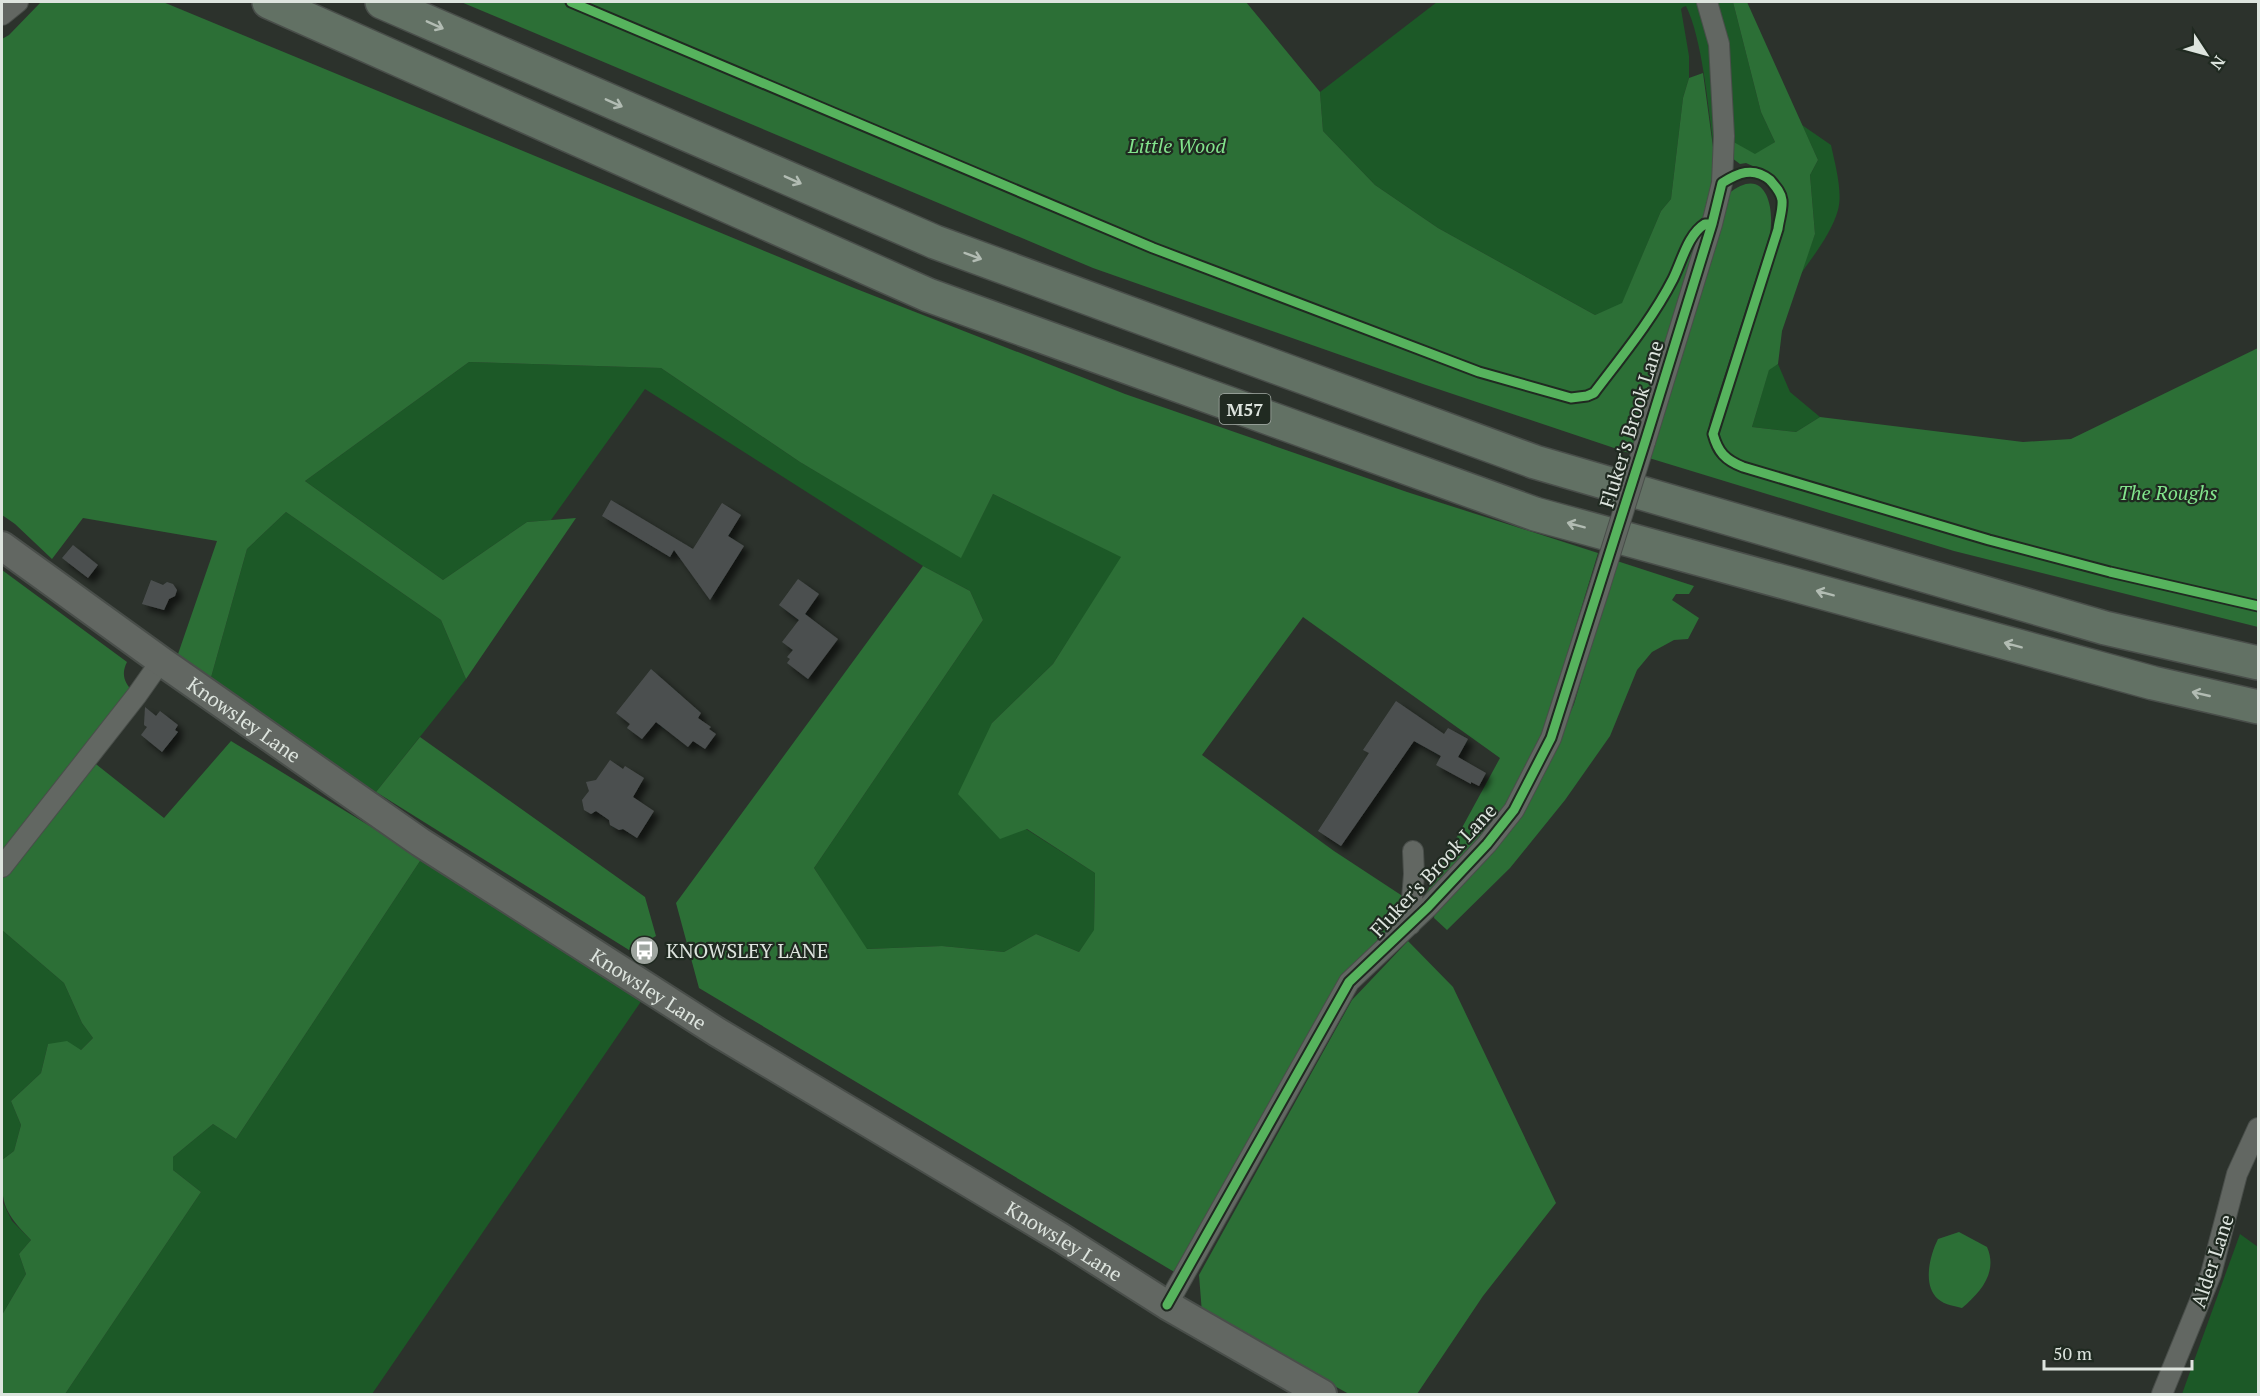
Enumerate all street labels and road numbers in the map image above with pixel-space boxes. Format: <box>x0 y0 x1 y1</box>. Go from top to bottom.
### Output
street label: Fluker's Brook Lane <box>1593 337 1669 511</box>
road number: M57 <box>1220 394 1270 424</box>
street label: Knowsley Lane <box>182 670 307 768</box>
street label: Fluker's Brook Lane <box>1364 797 1502 943</box>
street label: Knowsley Lane <box>586 941 712 1036</box>
street label: Knowsley Lane <box>1001 1194 1128 1287</box>
street label: Alder Lane <box>2184 1211 2240 1311</box>

